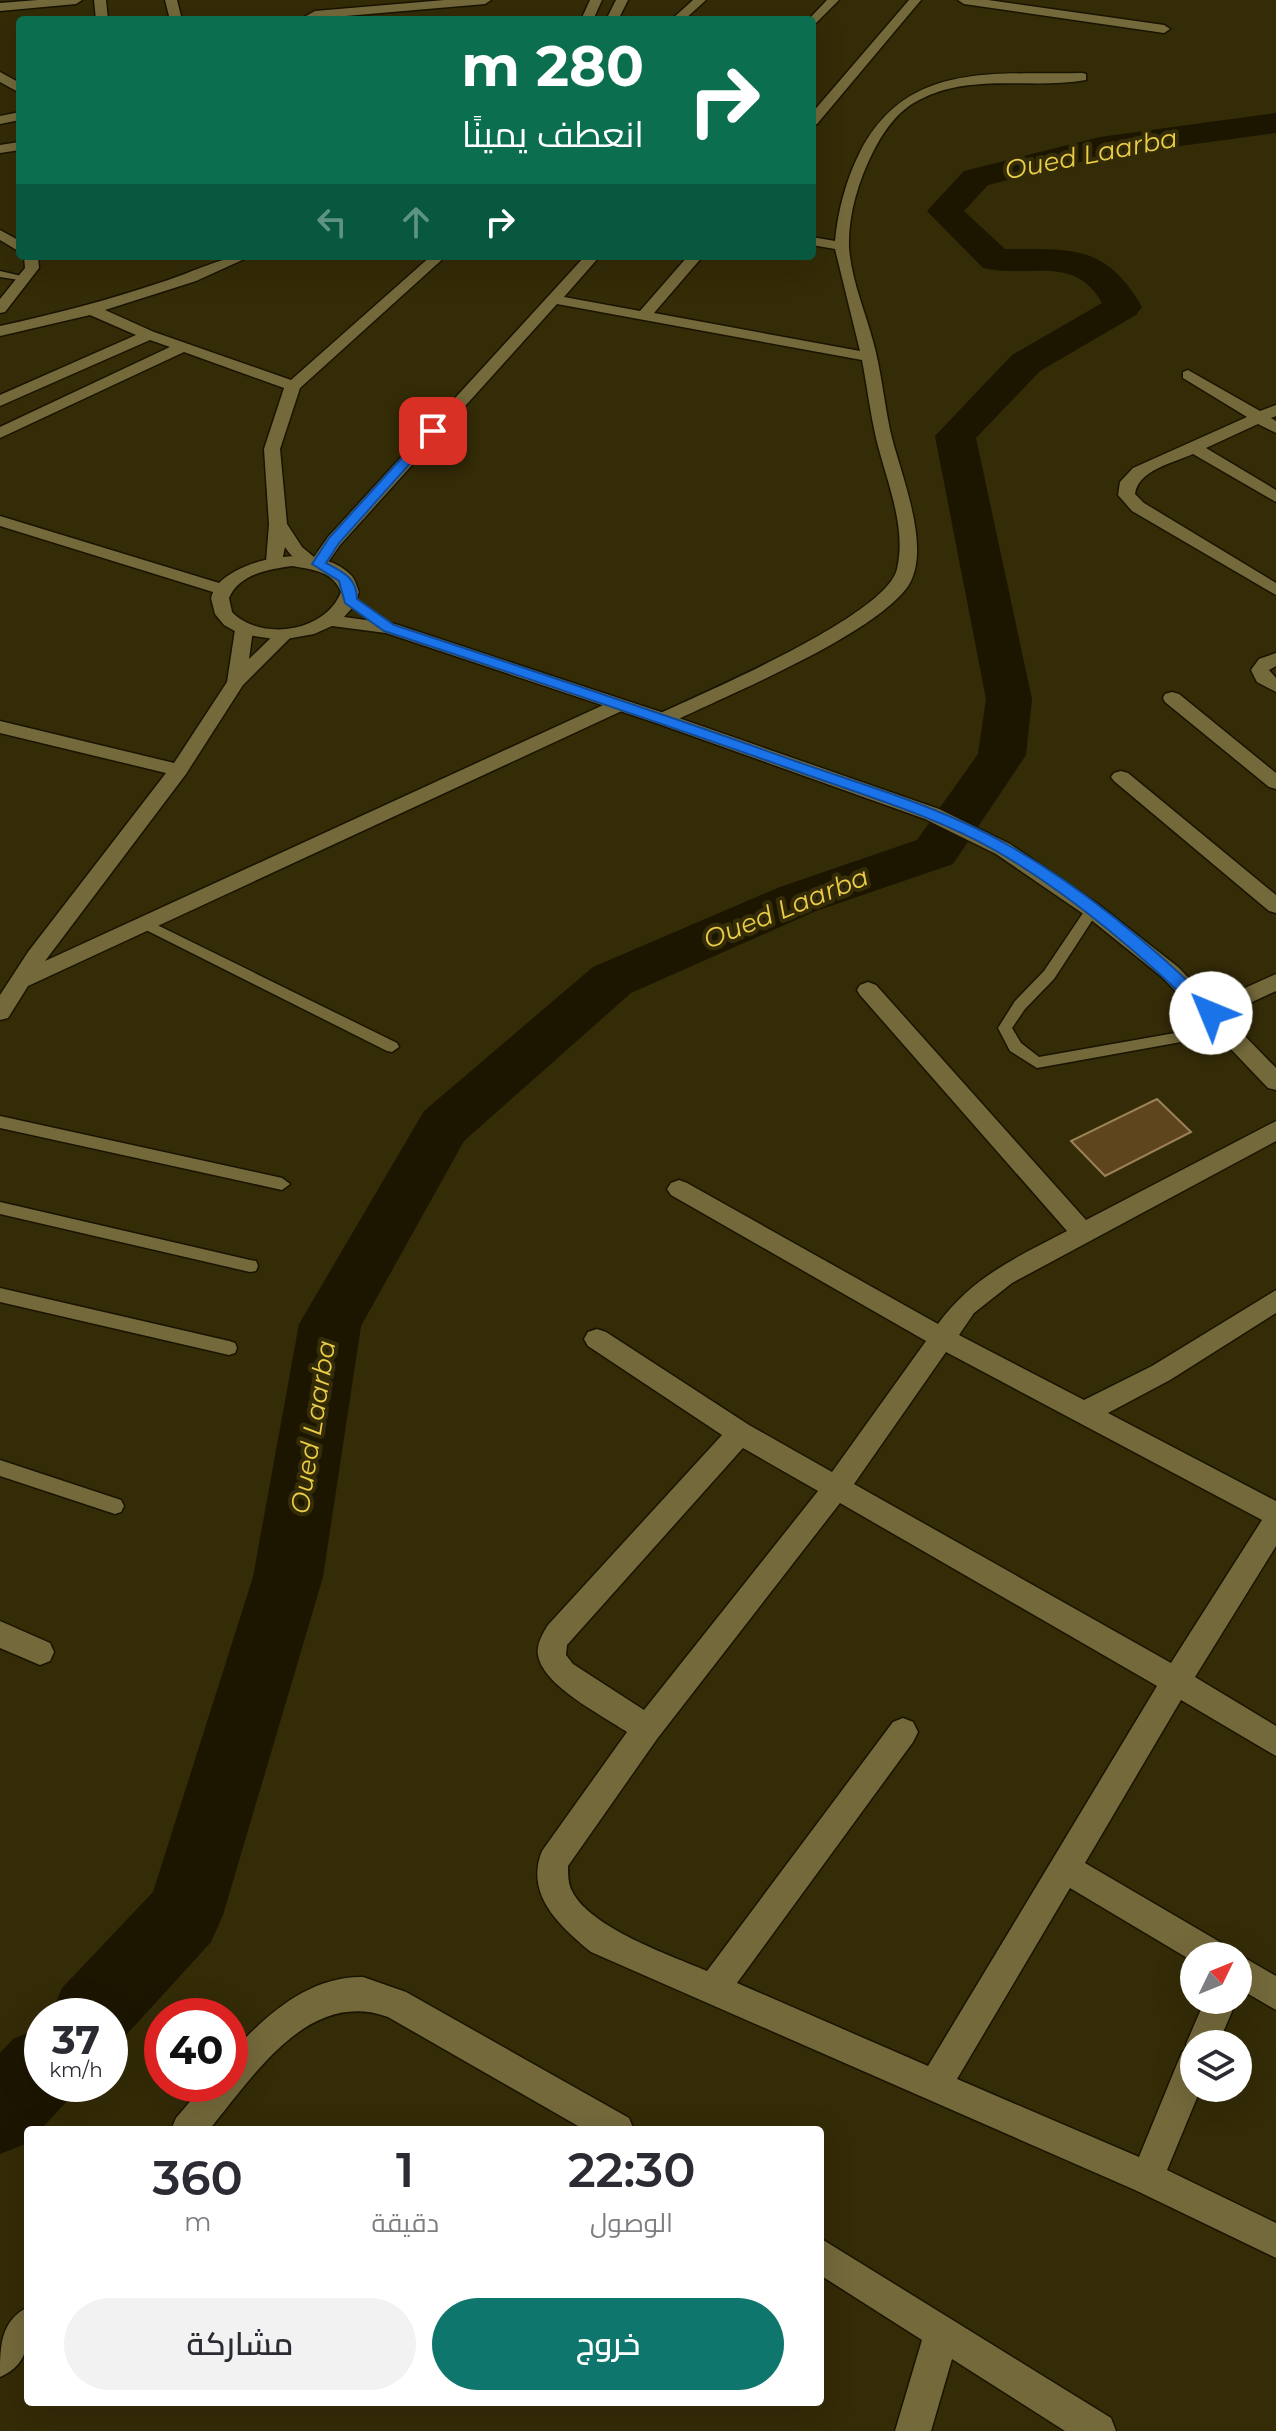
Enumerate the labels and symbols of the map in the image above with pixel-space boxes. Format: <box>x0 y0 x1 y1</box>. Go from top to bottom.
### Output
water label: Oued Laarba <box>1002 122 1180 186</box>
pin <box>399 397 467 465</box>
water label: Oued Laarba <box>699 860 873 956</box>
position arrow <box>1169 971 1253 1055</box>
water label: Oued Laarba <box>283 1338 343 1516</box>
north arrow <box>1180 1942 1252 2014</box>
speed limit sign: 40 <box>144 1998 248 2102</box>

